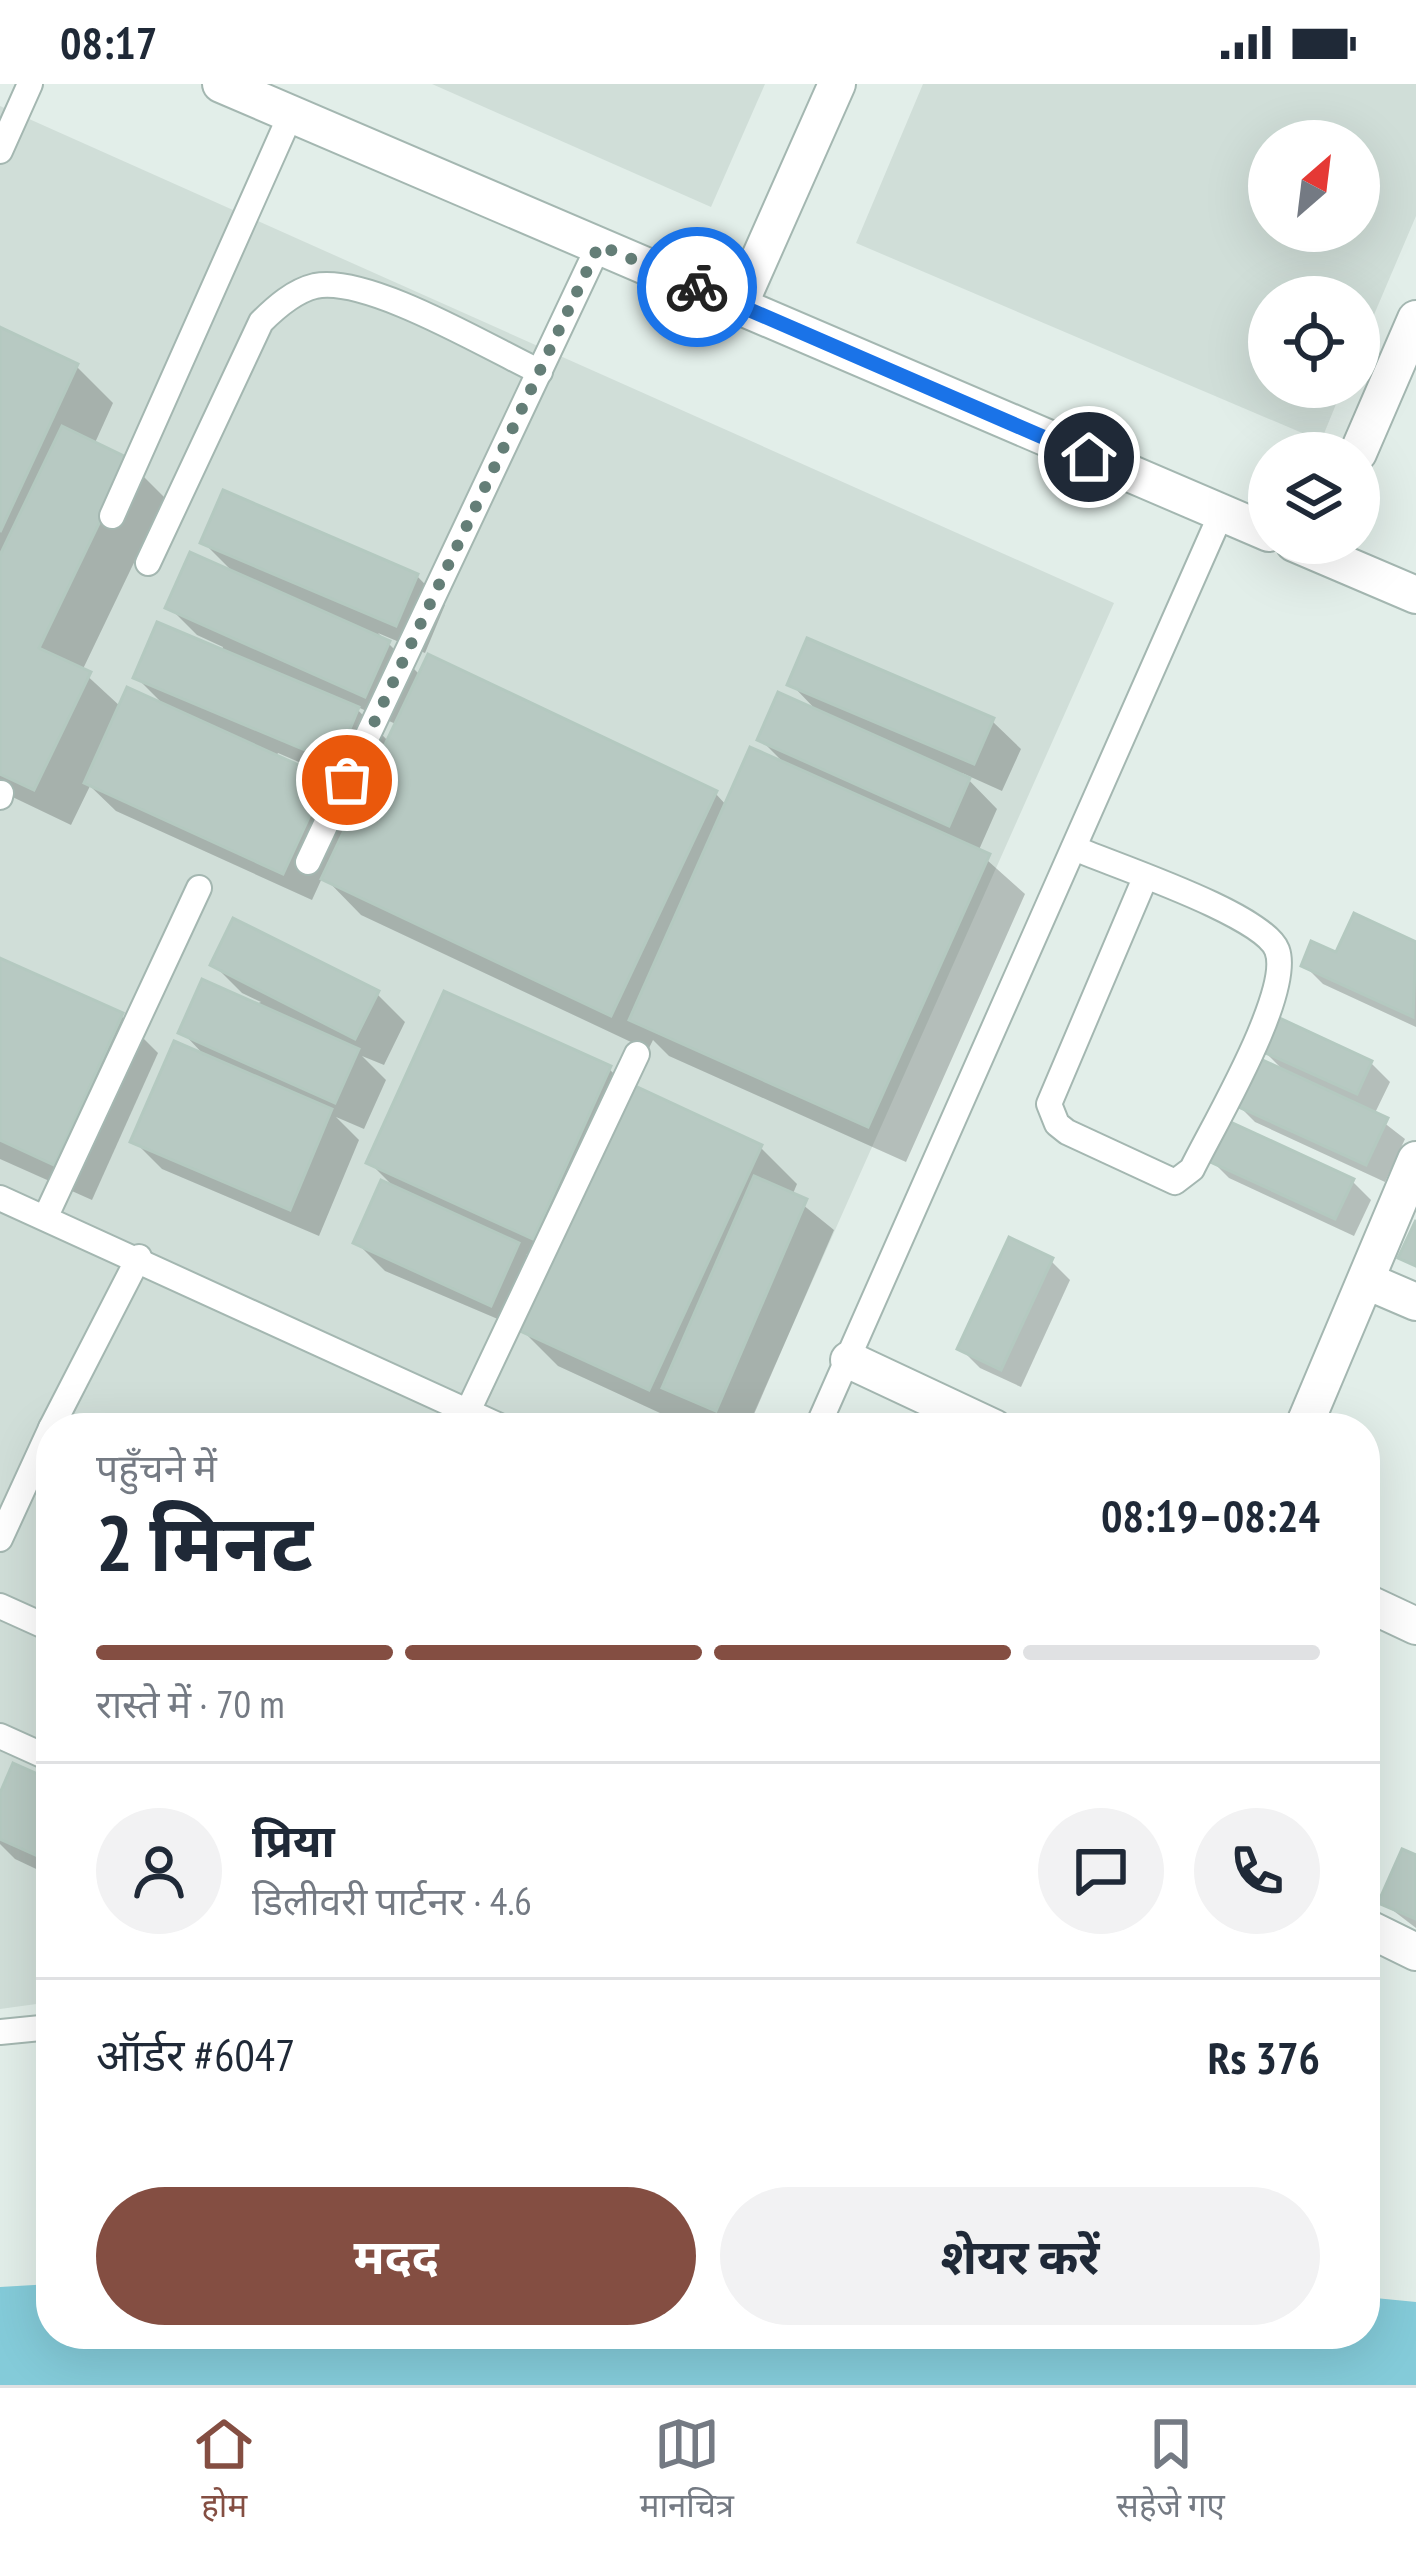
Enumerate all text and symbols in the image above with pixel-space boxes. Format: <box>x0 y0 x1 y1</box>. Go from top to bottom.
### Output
text: 08:17 <box>60 13 157 71</box>
north arrow <box>1248 120 1380 252</box>
map controls <box>1248 120 1380 564</box>
courier <box>637 227 757 347</box>
icon: bike <box>664 254 730 320</box>
button: locate <box>1248 276 1380 408</box>
pin <box>1038 406 1140 508</box>
icon: home <box>1056 424 1122 490</box>
button: layers <box>1248 432 1380 564</box>
pin <box>296 729 398 831</box>
icon: bag <box>314 747 380 813</box>
text: पहुँचने में <box>96 1442 217 1493</box>
text: 08:19–08:24 <box>1101 1486 1320 1544</box>
text: 2 मिनट <box>96 1492 313 1593</box>
text: रास्ते में · 70 m <box>96 1678 285 1729</box>
button: person <box>96 1808 222 1934</box>
button: chat <box>1038 1808 1164 1934</box>
button: phone <box>1194 1808 1320 1934</box>
text: प्रिया <box>252 1811 335 1869</box>
text: डिलीवरी पार्टनर · 4.6 <box>252 1875 532 1926</box>
text: ऑर्डर #6047 <box>96 2025 295 2083</box>
text: Rs 376 <box>1208 2028 1320 2086</box>
button: मदद <box>96 2187 696 2325</box>
button: शेयर करें <box>720 2187 1320 2325</box>
tab: होम <box>191 2411 257 2530</box>
tab: मानचित्र <box>640 2411 734 2530</box>
tab: सहेजे गए <box>1117 2411 1225 2530</box>

